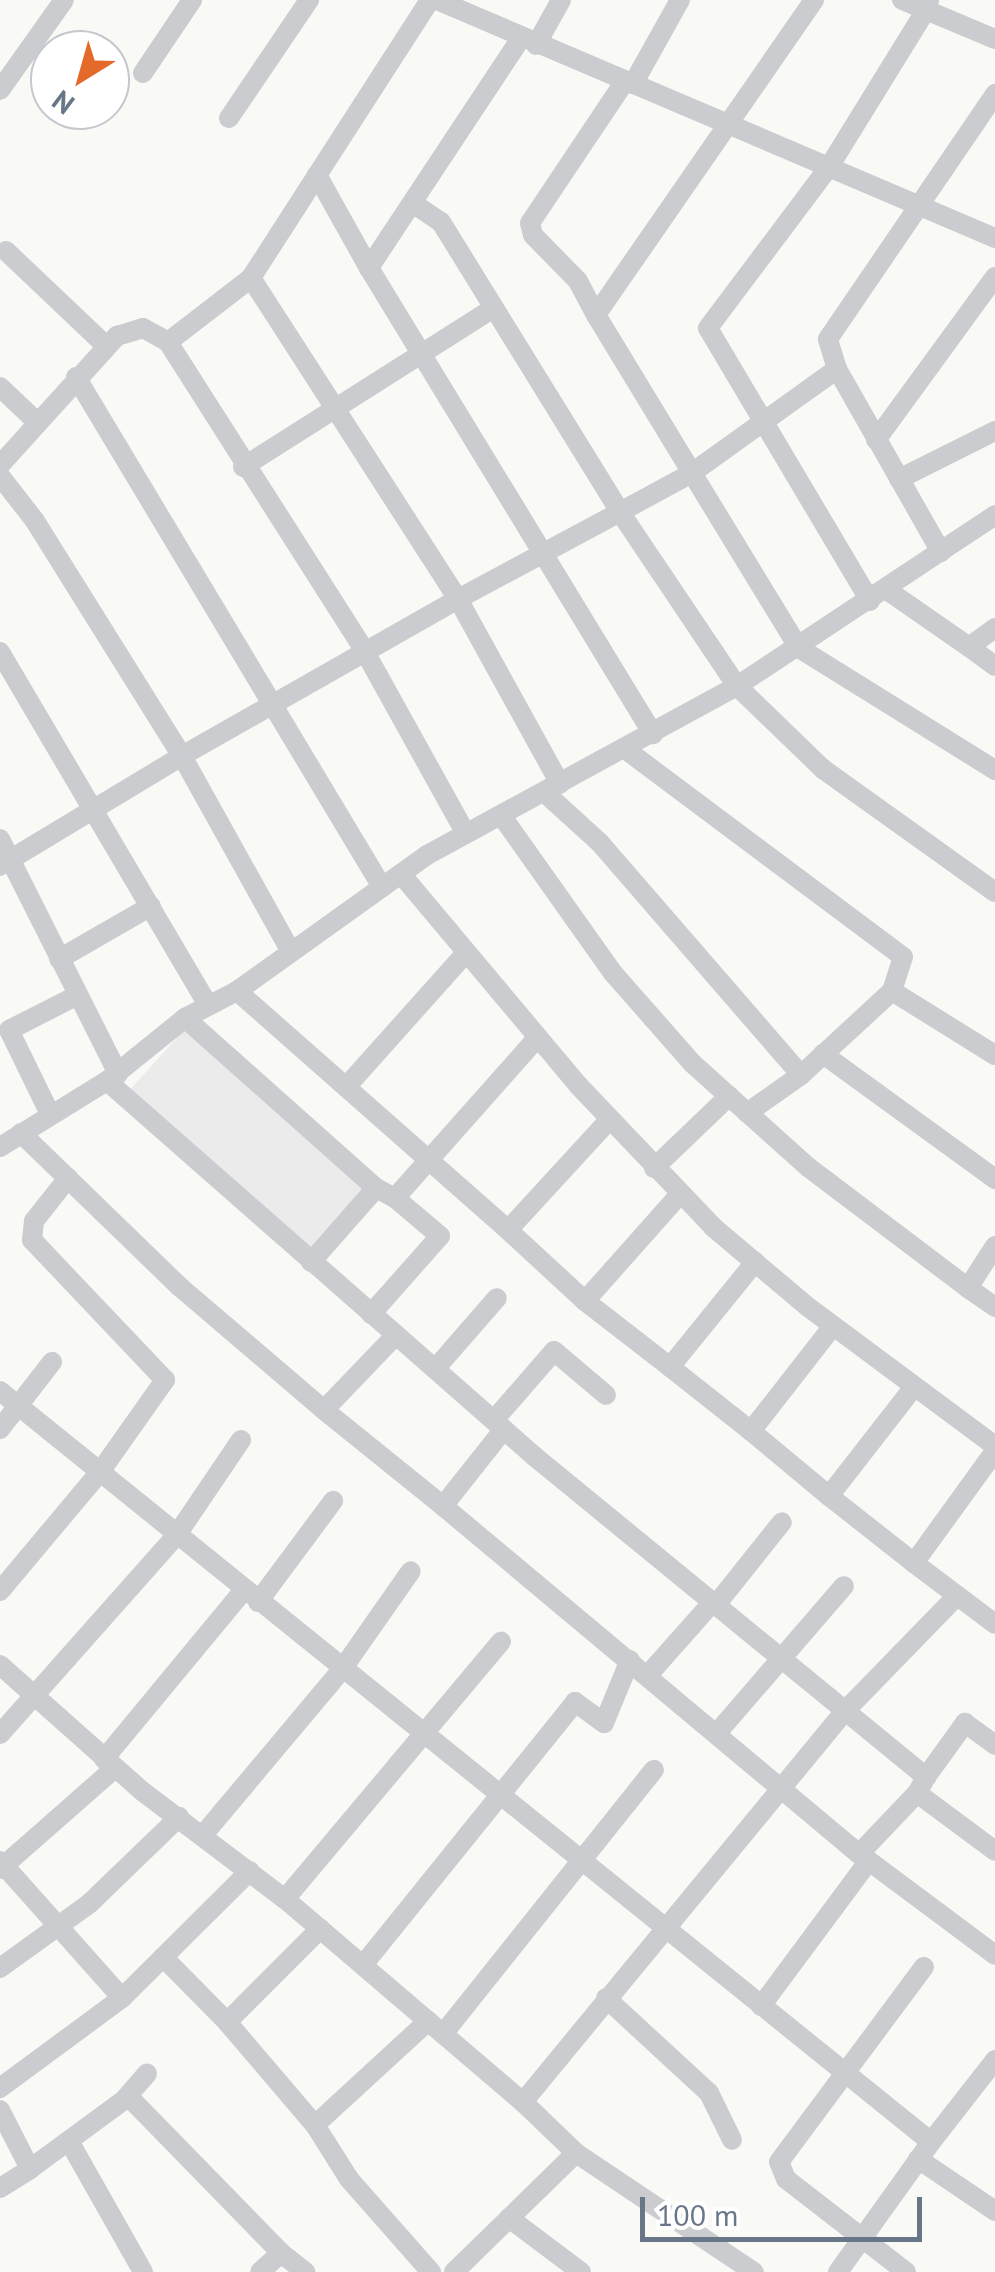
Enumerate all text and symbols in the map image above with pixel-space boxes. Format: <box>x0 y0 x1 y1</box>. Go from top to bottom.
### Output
north arrow <box>30 30 130 130</box>
text: N <box>44 82 81 123</box>
scale bar <box>645 2177 928 2239</box>
text: 100 m <box>657 2195 738 2234</box>

